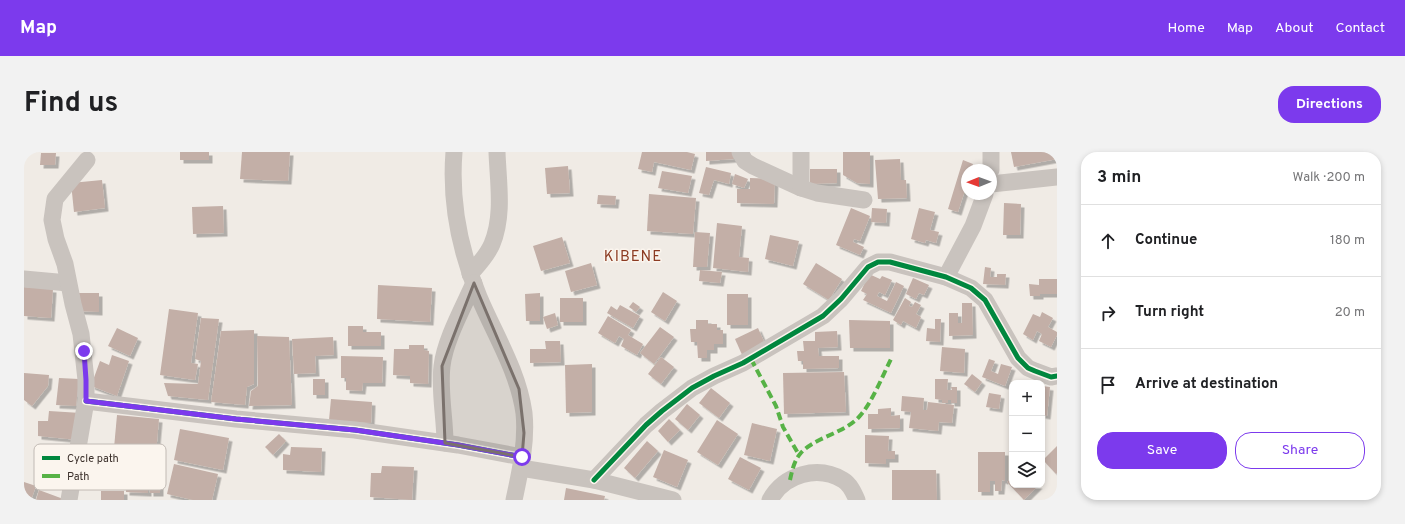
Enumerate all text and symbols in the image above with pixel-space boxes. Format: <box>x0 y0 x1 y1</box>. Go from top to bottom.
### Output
text: Map <box>20 16 57 40</box>
text: Home <box>1168 20 1205 37</box>
text: Map <box>1227 20 1253 37</box>
text: About <box>1275 20 1314 37</box>
text: Contact <box>1336 20 1385 37</box>
text: Find us <box>24 86 118 122</box>
button: Directions <box>1278 86 1381 123</box>
north arrow <box>961 164 997 200</box>
text: 3 min <box>1097 167 1141 189</box>
text: Walk · 200 m <box>1293 170 1365 186</box>
icon: ahead <box>1097 230 1119 252</box>
text: Continue <box>1135 231 1197 250</box>
text: 180 m <box>1330 233 1365 249</box>
district label: KIBENE <box>604 248 662 267</box>
icon: right <box>1097 302 1119 324</box>
text: Turn right <box>1135 303 1204 322</box>
text: 20 m <box>1335 305 1365 321</box>
route end <box>75 342 93 360</box>
icon: arrive <box>1097 374 1119 396</box>
text: Arrive at destination <box>1135 375 1278 394</box>
map controls <box>1009 380 1045 488</box>
button: + <box>1009 380 1045 416</box>
button: − <box>1009 416 1045 452</box>
button: Save <box>1097 432 1227 469</box>
button: Share <box>1235 432 1365 469</box>
legend <box>34 444 166 490</box>
route start <box>513 448 531 466</box>
text: Cycle path <box>67 452 119 466</box>
button: layers <box>1009 452 1045 488</box>
text: Path <box>67 470 89 484</box>

